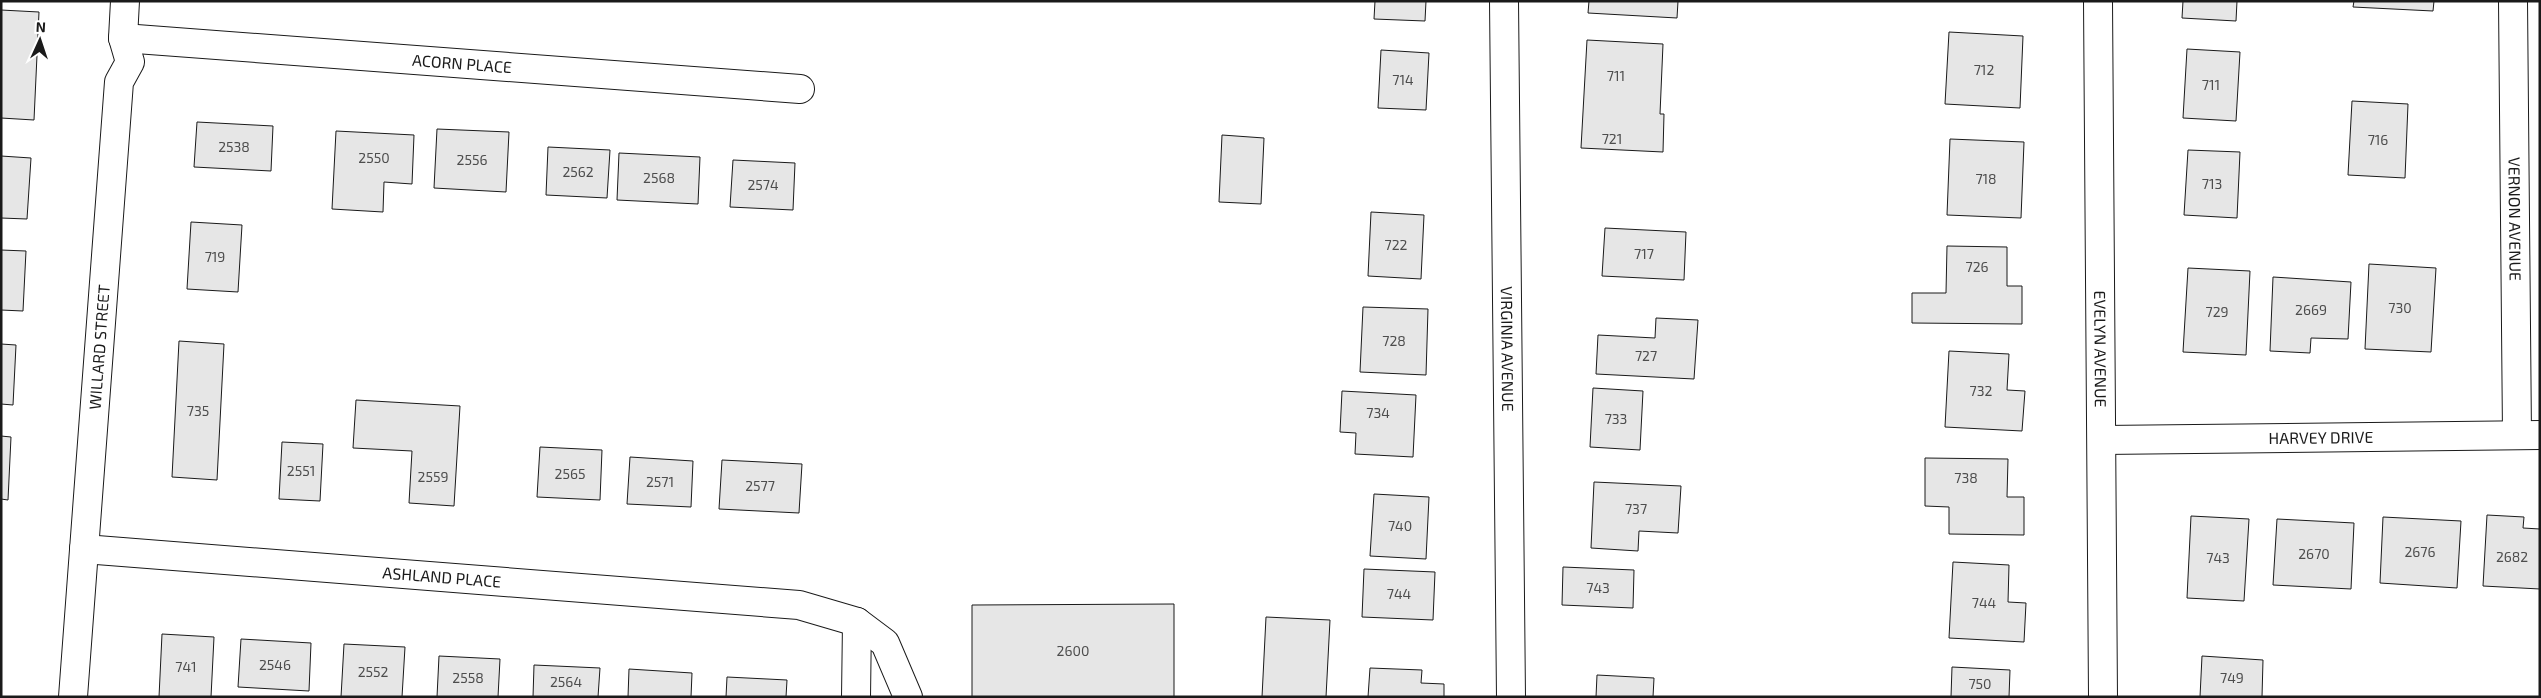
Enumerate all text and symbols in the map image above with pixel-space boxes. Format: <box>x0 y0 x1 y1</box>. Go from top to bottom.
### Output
north arrow <box>15 15 65 65</box>
text: N <box>35 18 46 35</box>
street label: ACORN PLACE <box>412 50 513 76</box>
house number: 712 <box>1974 61 1994 78</box>
house number: 711 <box>1607 67 1625 84</box>
house number: 714 <box>1392 71 1414 88</box>
house number: 711 <box>2202 76 2220 93</box>
house number: 721 <box>1602 130 1622 147</box>
house number: 716 <box>2368 131 2388 148</box>
house number: 2538 <box>218 138 250 155</box>
house number: 2550 <box>358 149 390 166</box>
house number: 2556 <box>457 151 487 168</box>
street label: VERNON AVENUE <box>2505 157 2526 281</box>
house number: 2562 <box>562 163 594 180</box>
house number: 2568 <box>643 169 675 186</box>
house number: 718 <box>1975 170 1997 187</box>
house number: 713 <box>2202 175 2222 192</box>
house number: 2574 <box>747 176 779 193</box>
house number: 722 <box>1385 236 1408 253</box>
house number: 717 <box>1634 245 1654 262</box>
house number: 719 <box>205 248 225 265</box>
house number: 726 <box>1965 258 1989 275</box>
street label: WILLARD STREET <box>85 284 113 410</box>
street label: VIRGINIA AVENUE <box>1498 286 1518 412</box>
street label: EVELYN AVENUE <box>2091 290 2111 408</box>
house number: 730 <box>2388 299 2412 316</box>
house number: 2669 <box>2295 301 2327 318</box>
house number: 729 <box>2205 303 2229 320</box>
house number: 728 <box>1382 332 1406 349</box>
house number: 727 <box>1635 347 1657 364</box>
house number: 732 <box>1970 382 1993 399</box>
house number: 735 <box>187 402 209 419</box>
house number: 734 <box>1366 404 1390 421</box>
house number: 733 <box>1605 410 1627 427</box>
street label: HARVEY DRIVE <box>2268 427 2374 447</box>
house number: 2551 <box>287 462 315 479</box>
house number: 2565 <box>555 465 585 482</box>
house number: 2559 <box>418 468 448 485</box>
house number: 738 <box>1954 469 1978 486</box>
house number: 2571 <box>646 473 674 490</box>
house number: 2577 <box>745 477 775 494</box>
house number: 737 <box>1625 500 1647 517</box>
house number: 740 <box>1388 517 1412 534</box>
house number: 2676 <box>2404 543 2436 560</box>
house number: 2670 <box>2298 545 2330 562</box>
house number: 2682 <box>2496 548 2528 565</box>
house number: 743 <box>2206 549 2230 566</box>
street label: ASHLAND PLACE <box>382 562 502 591</box>
house number: 743 <box>1586 579 1610 596</box>
house number: 744 <box>1387 585 1411 602</box>
house number: 744 <box>1972 594 1996 611</box>
house number: 2600 <box>1057 642 1089 659</box>
house number: 2546 <box>259 656 291 673</box>
house number: 741 <box>175 658 197 675</box>
house number: 2552 <box>358 663 389 680</box>
house number: 2558 <box>452 669 484 686</box>
house number: 749 <box>2220 669 2244 686</box>
house number: 2564 <box>550 673 582 690</box>
house number: 750 <box>1968 675 1992 692</box>

